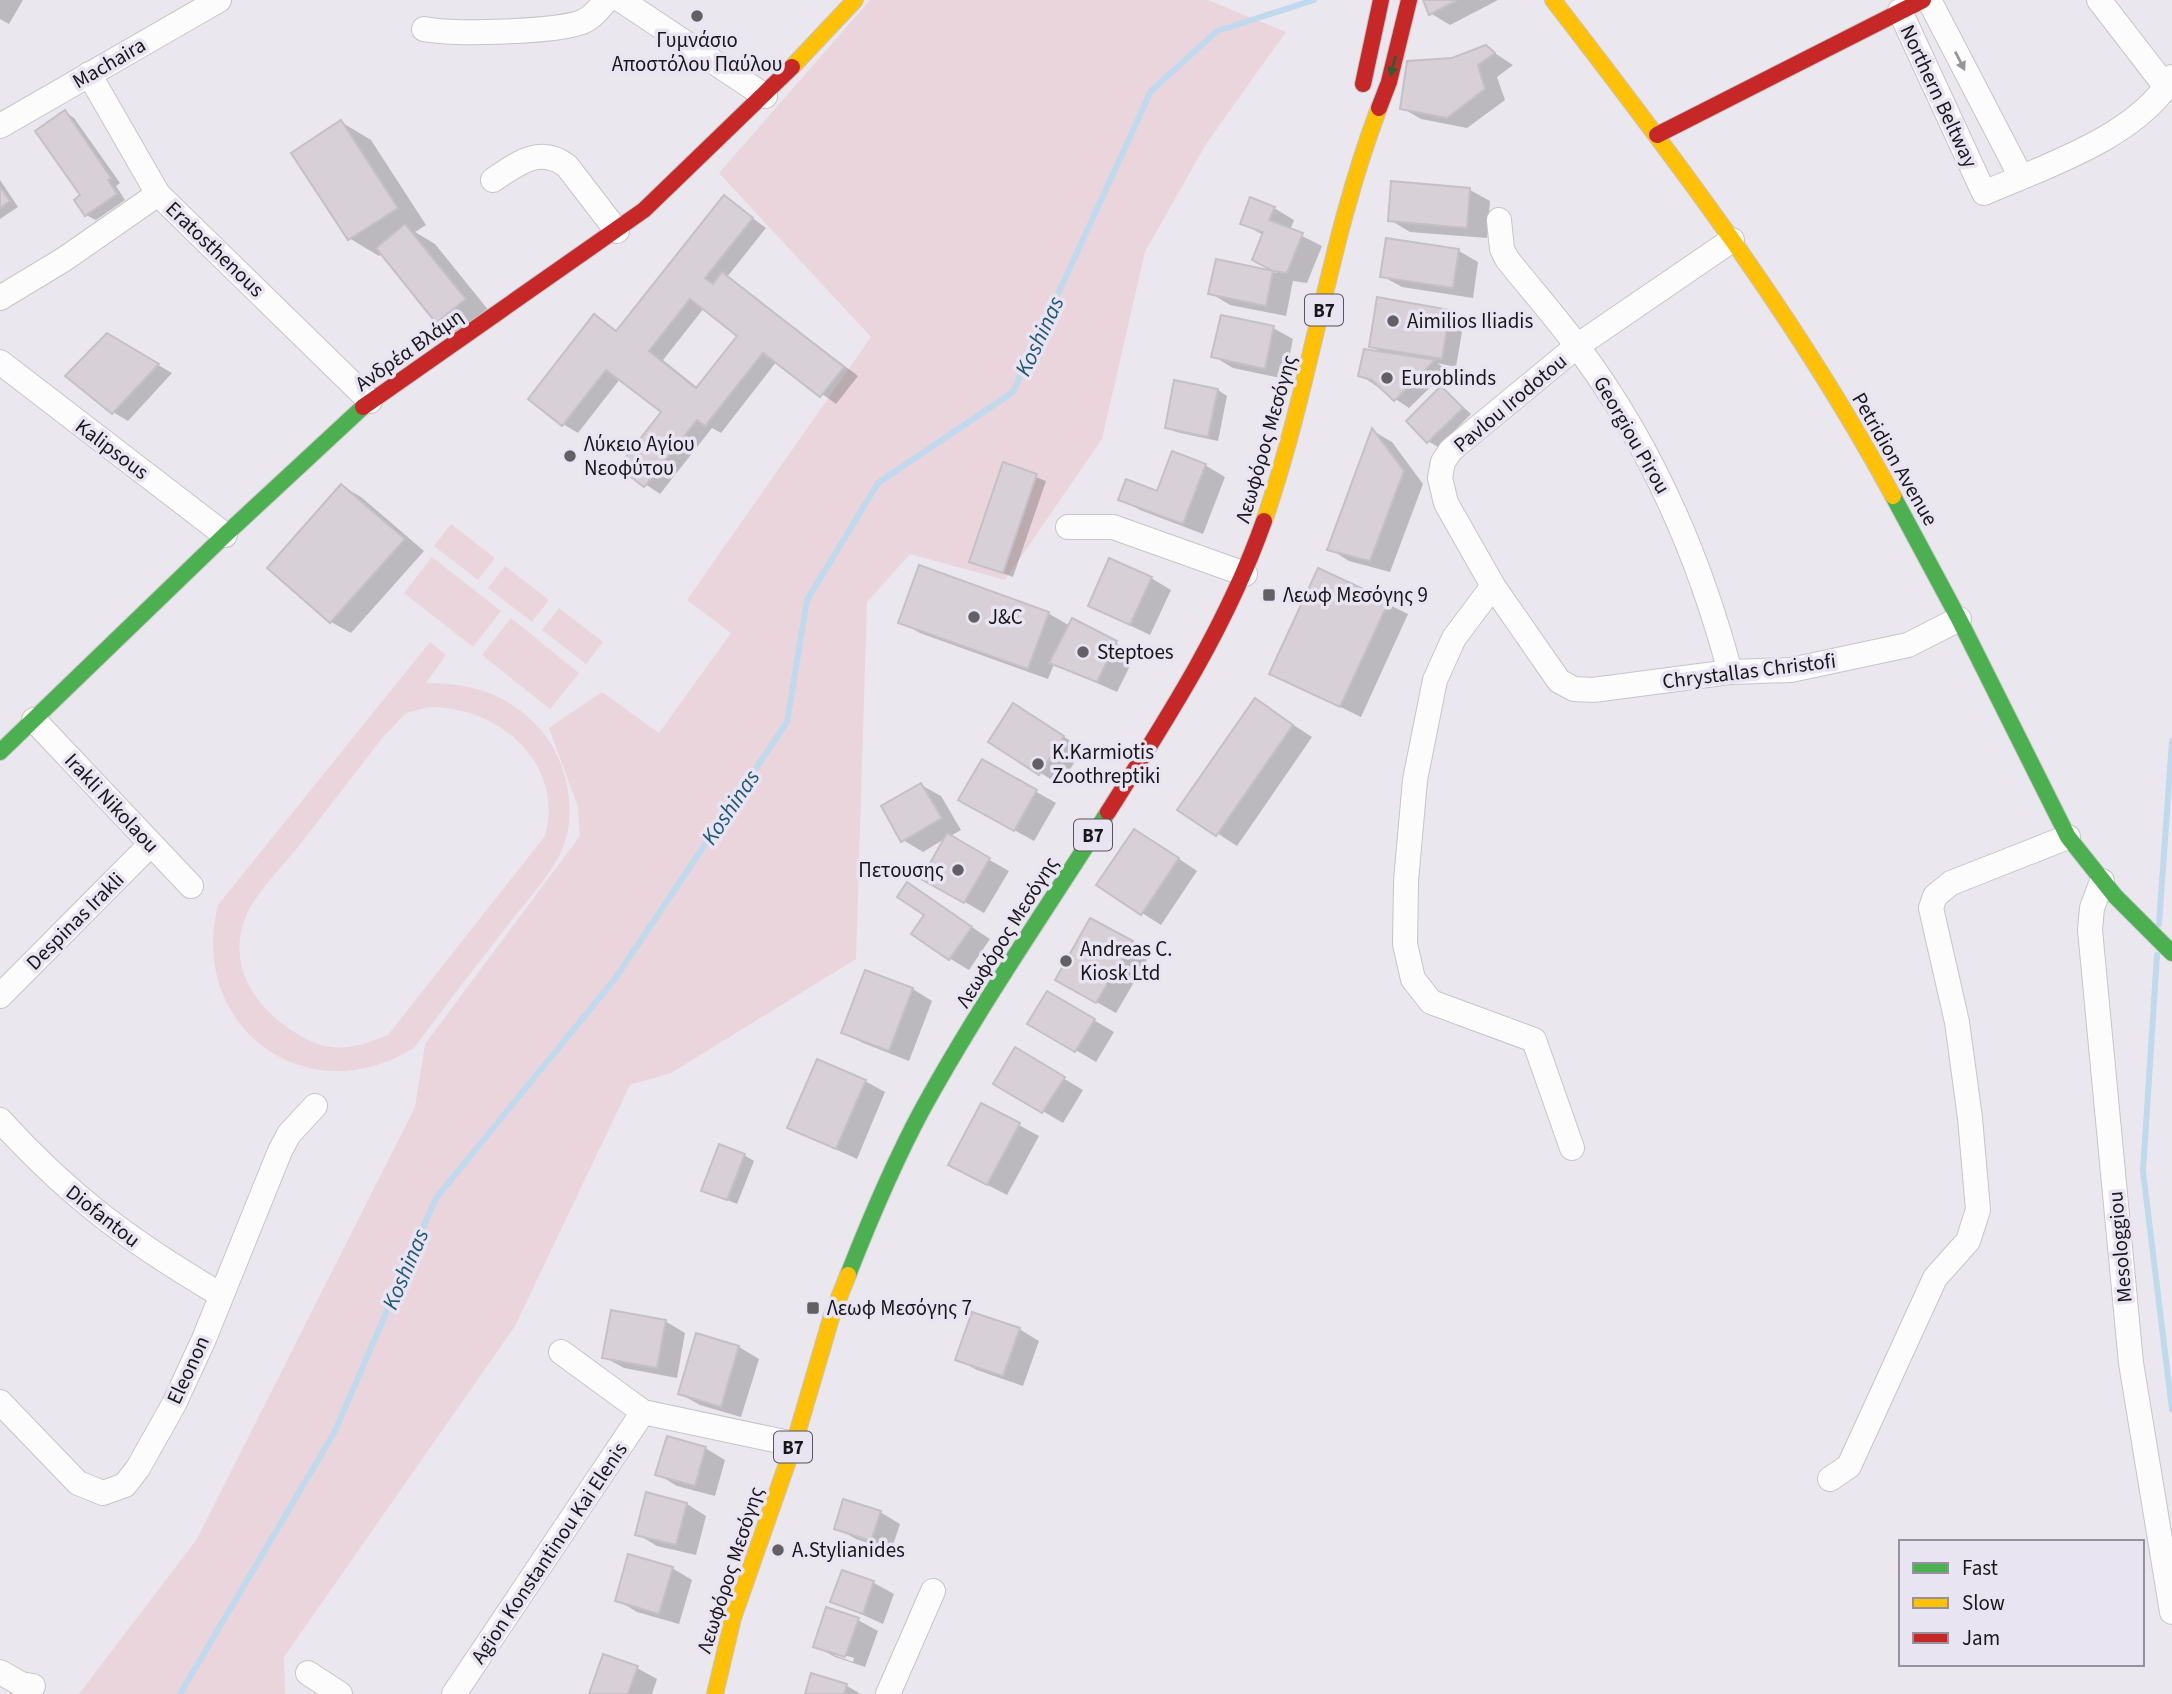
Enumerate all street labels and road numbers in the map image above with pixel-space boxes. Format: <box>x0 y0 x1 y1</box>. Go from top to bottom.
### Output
street label: Northern Beltway <box>1893 20 1985 173</box>
street label: Machaira <box>67 30 151 96</box>
street label: Eratosthenous <box>159 194 271 304</box>
road number: B7 <box>1305 294 1343 326</box>
street label: Ανδρέα Βλάμη <box>349 302 469 398</box>
street label: Pavlou Irodotou <box>1447 347 1573 459</box>
street label: Λεωφόρος Μεσόγης <box>1228 352 1304 526</box>
street label: Georgiou Pirou <box>1586 371 1678 499</box>
street label: Petridion Avenue <box>1845 387 1945 531</box>
street label: Kalipsous <box>69 411 155 487</box>
street label: Chrystallas Christofi <box>1661 645 1837 697</box>
street label: Irakli Nikolaou <box>58 746 166 860</box>
road number: B7 <box>1074 820 1112 850</box>
street label: Λεωφόρος Μεσόγης <box>948 851 1066 1013</box>
street label: Despinas Irakli <box>19 865 131 977</box>
street label: Diofantou <box>60 1177 146 1255</box>
street label: Mesologgiou <box>2100 1190 2140 1304</box>
street label: Eleonon <box>159 1331 217 1409</box>
road number: B7 <box>774 1432 812 1462</box>
street label: Agion Konstantinou Kai Elenis <box>463 1436 635 1670</box>
street label: Λεωφόρος Μεσόγης <box>689 1483 771 1657</box>

